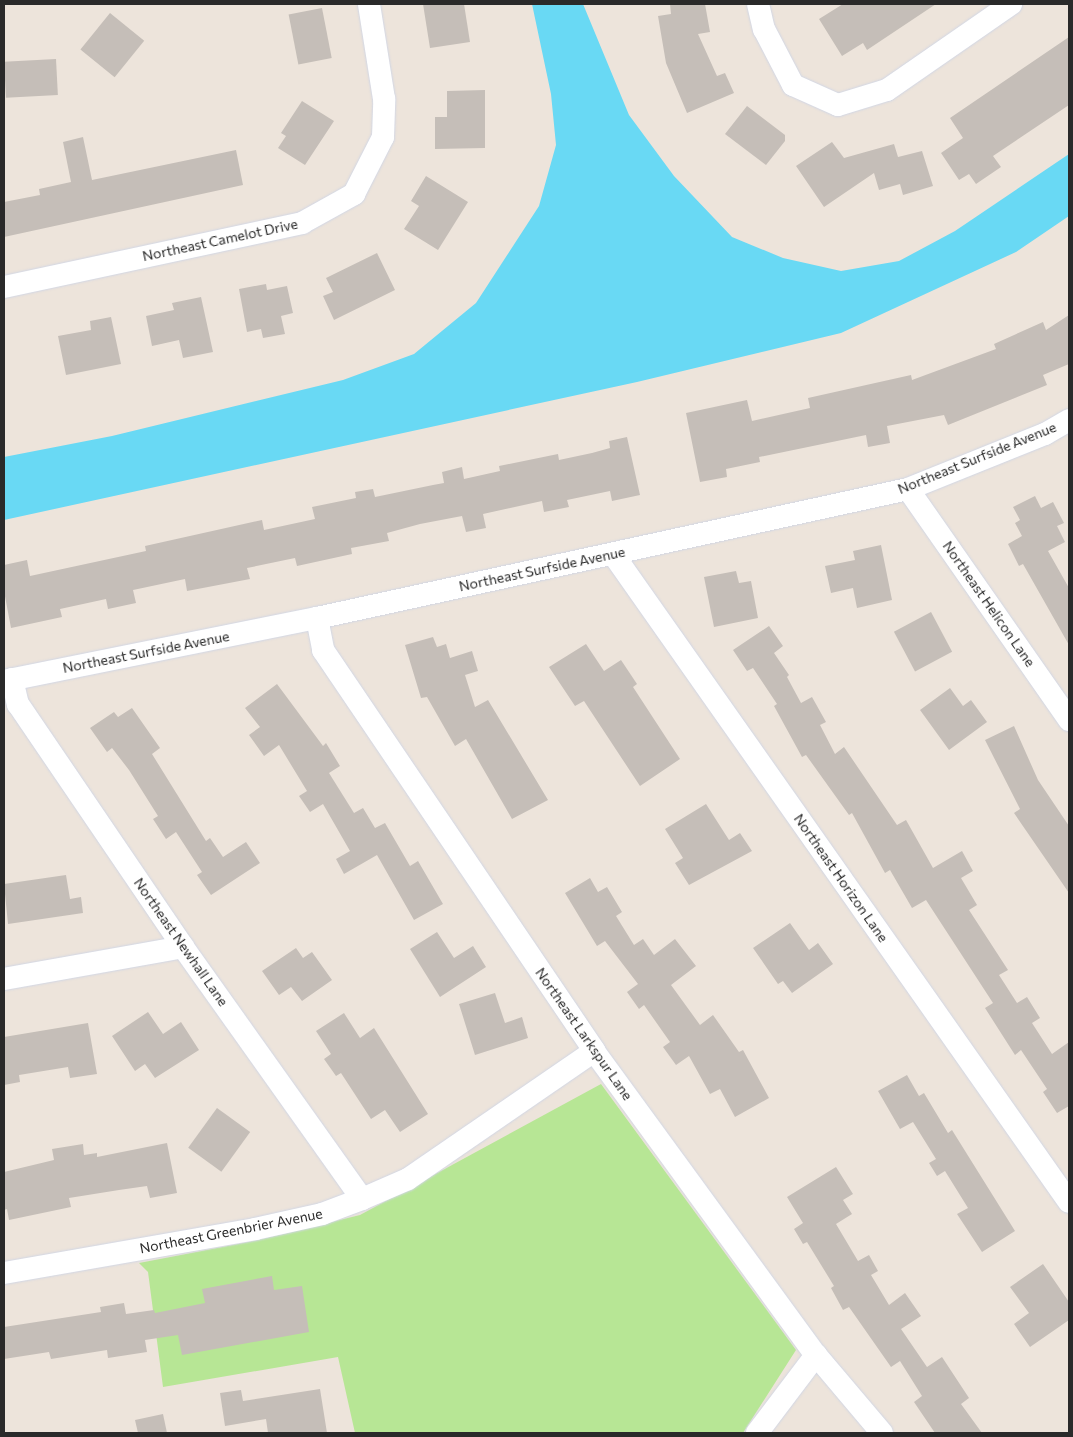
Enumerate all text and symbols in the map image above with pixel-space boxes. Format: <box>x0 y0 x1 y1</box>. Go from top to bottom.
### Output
street label: Northeast Camelot Drive <box>141 215 299 265</box>
street label: Northeast Surfside Avenue <box>895 418 1059 498</box>
street label: Northeast Helicon Lane <box>939 538 1039 670</box>
street label: Northeast Surfside Avenue <box>457 543 627 595</box>
street label: Northeast Surfside Avenue <box>61 628 231 676</box>
street label: Northeast Horizon Lane <box>790 811 892 945</box>
street label: Northeast Newhall Lane <box>130 875 232 1009</box>
street label: Northeast Larkspur Lane <box>532 965 636 1103</box>
street label: Northeast Greenbrier Avenue <box>138 1205 324 1257</box>

